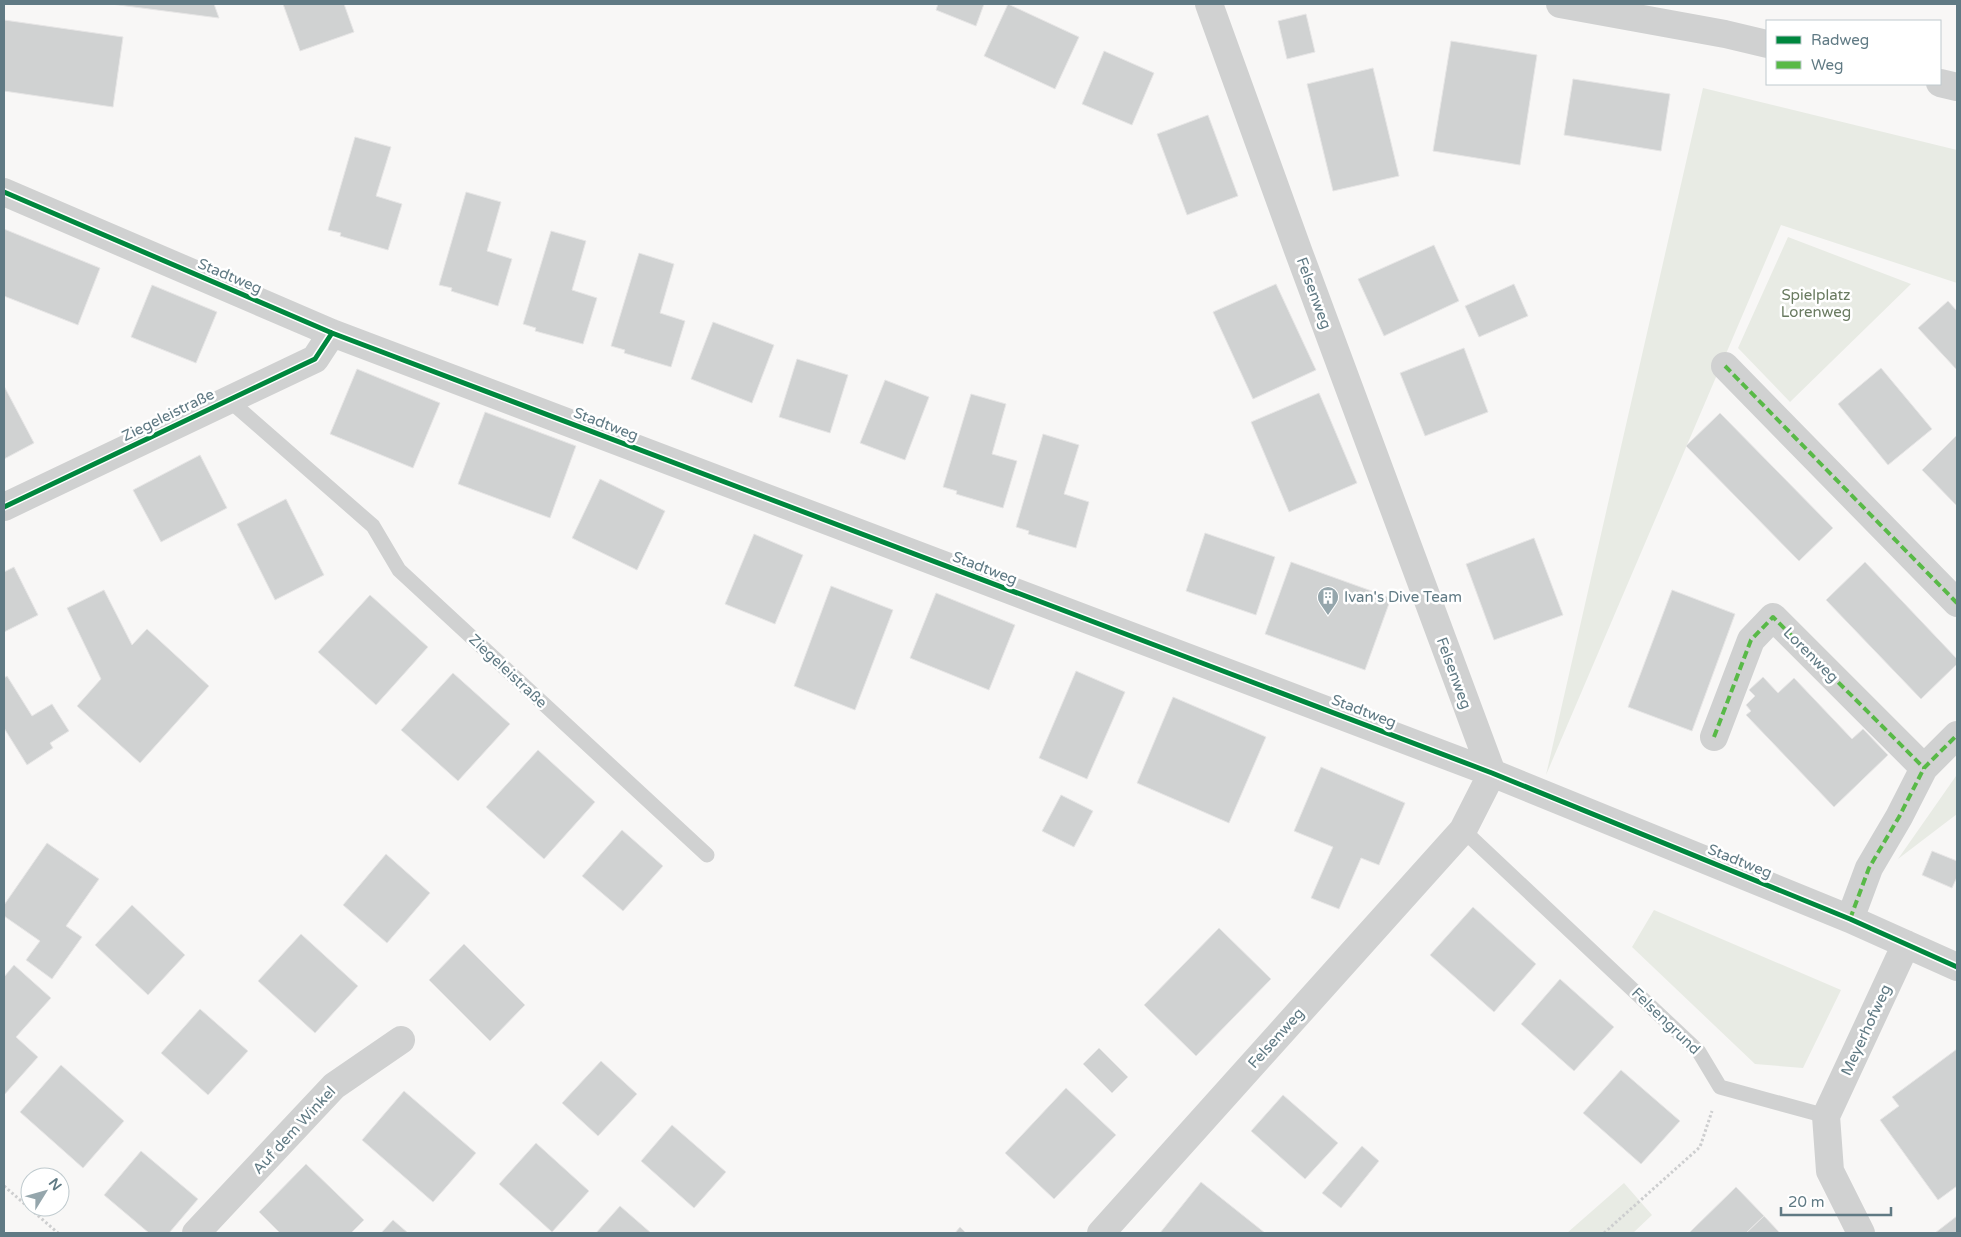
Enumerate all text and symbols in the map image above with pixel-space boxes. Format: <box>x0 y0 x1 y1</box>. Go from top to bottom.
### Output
legend <box>1766 20 1941 85</box>
text: Radweg <box>1811 31 1869 49</box>
text: Weg <box>1811 56 1843 74</box>
street label: Stadtweg <box>195 254 265 298</box>
street label: Felsenweg <box>1293 255 1335 331</box>
park label: Spielplatz Lorenweg <box>1781 286 1851 321</box>
street label: Ziegeleistraße <box>119 385 217 445</box>
street label: Stadtweg <box>571 403 641 445</box>
street label: Stadtweg <box>950 547 1020 589</box>
building icon: Ivan's Dive Team <box>1316 585 1340 616</box>
place label: Ivan's Dive Team <box>1344 588 1462 606</box>
street label: Lorenweg <box>1780 624 1842 686</box>
street label: Ziegeleistraße <box>465 630 551 712</box>
street label: Felsenweg <box>1433 635 1475 711</box>
street label: Stadtweg <box>1329 690 1399 732</box>
street label: Stadtweg <box>1705 840 1775 882</box>
street label: Meyerhofweg <box>1837 982 1895 1078</box>
street label: Felsengrund <box>1628 984 1704 1058</box>
street label: Felsenweg <box>1244 1004 1308 1072</box>
street label: Auf dem Winkel <box>249 1082 339 1178</box>
north arrow <box>20 1167 70 1217</box>
text: N <box>45 1175 65 1194</box>
scale bar <box>1781 1184 1891 1216</box>
text: 20 m <box>1788 1193 1825 1211</box>

